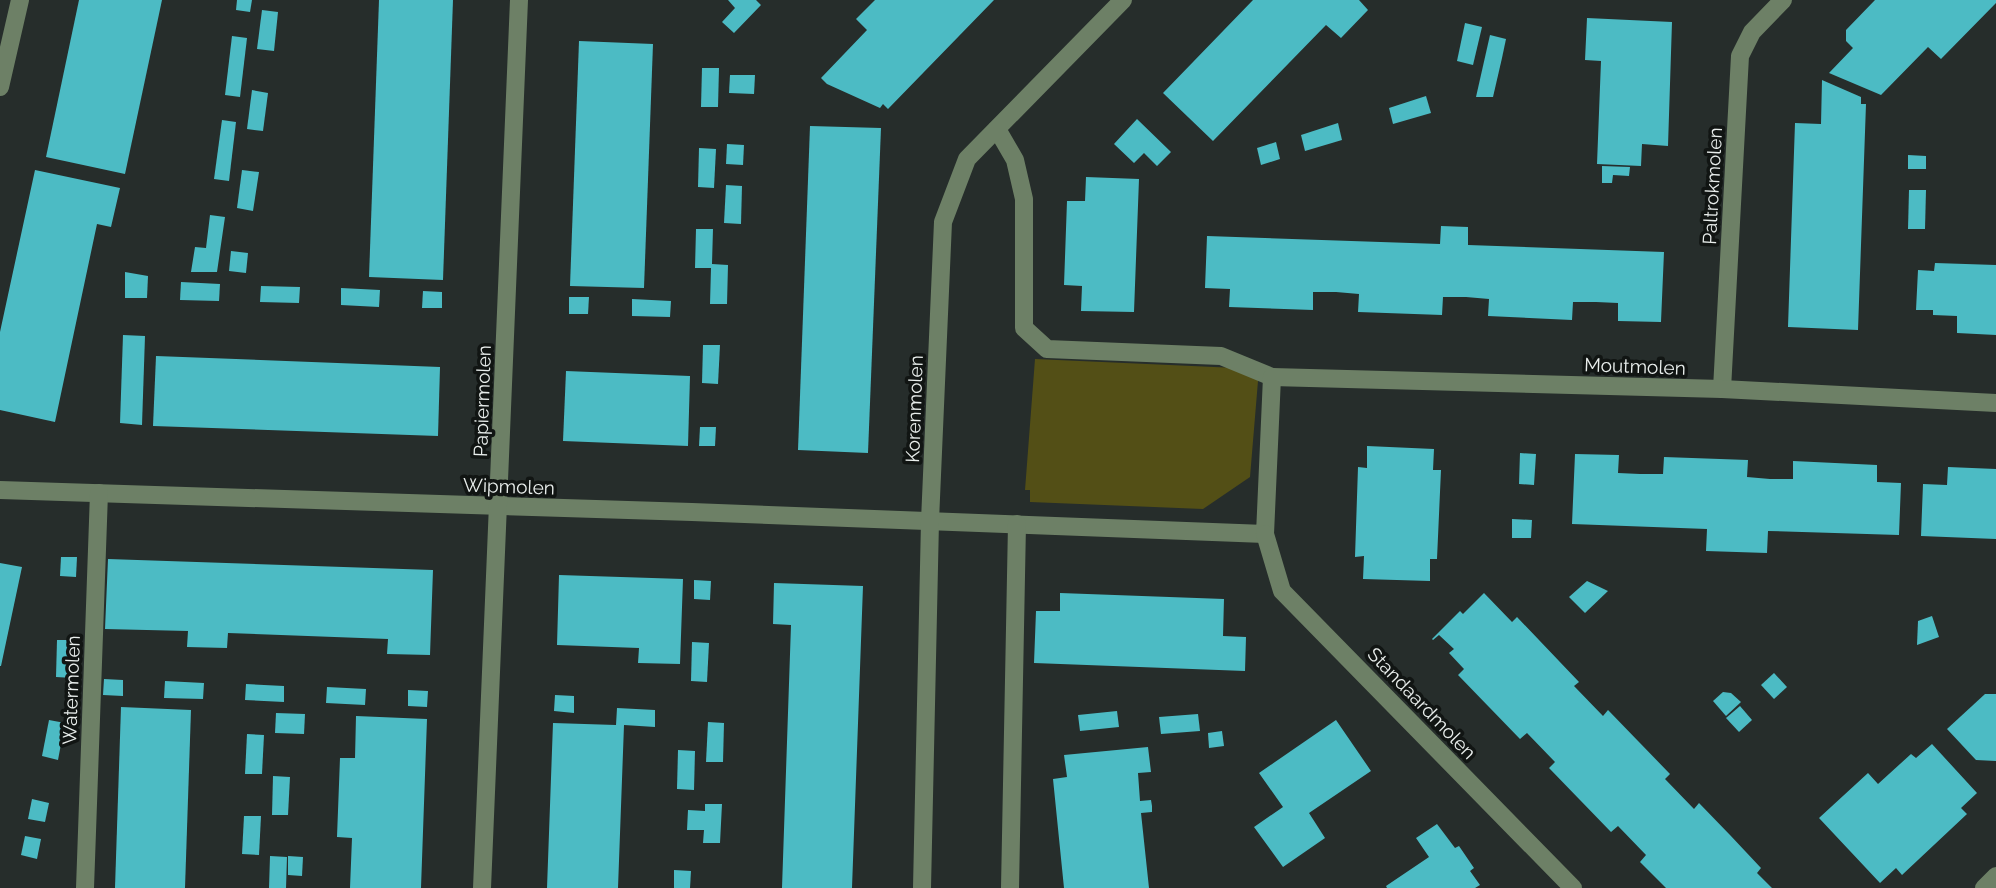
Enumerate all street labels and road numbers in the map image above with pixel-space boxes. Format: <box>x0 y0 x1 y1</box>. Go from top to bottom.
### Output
street label: Paltrokmolen <box>1698 127 1726 245</box>
street label: Papiermolen <box>469 345 495 457</box>
street label: Moutmolen <box>1584 353 1686 379</box>
street label: Korenmolen <box>901 355 927 463</box>
street label: Wipmolen <box>463 473 555 499</box>
street label: Watermolen <box>58 635 84 745</box>
street label: Standaardmolen <box>1363 643 1481 763</box>

